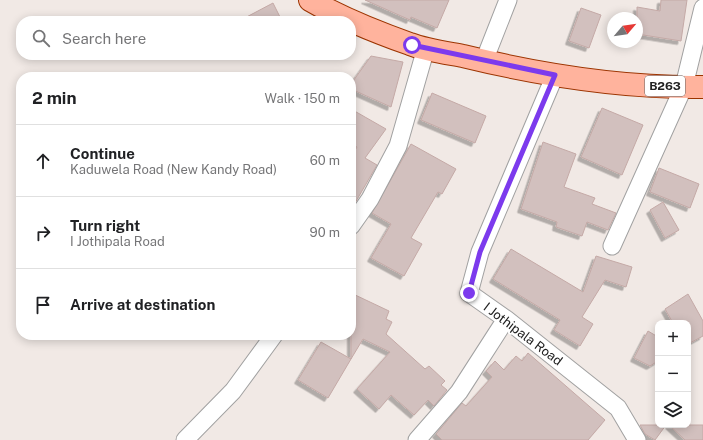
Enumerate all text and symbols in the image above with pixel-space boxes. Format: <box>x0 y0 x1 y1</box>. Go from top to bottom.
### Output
north arrow <box>607 12 643 48</box>
search box <box>16 16 356 60</box>
icon: search <box>30 27 52 49</box>
text: Search here <box>62 30 146 47</box>
route start <box>403 36 421 54</box>
road number: B263 <box>645 76 685 96</box>
text: 2 min <box>32 88 77 108</box>
text: Walk · 150 m <box>265 91 340 106</box>
text: Continue <box>70 145 135 162</box>
icon: ahead <box>32 150 54 172</box>
text: 60 m <box>310 153 340 168</box>
text: Kaduwela Road (New Kandy Road) <box>70 162 277 177</box>
text: Turn right <box>70 217 140 234</box>
icon: right <box>32 222 54 244</box>
text: 90 m <box>310 225 340 240</box>
text: I Jothipala Road <box>70 234 165 249</box>
route end <box>460 284 478 302</box>
icon: arrive <box>32 294 54 316</box>
text: Arrive at destination <box>70 296 215 313</box>
street label: I Jothipala Road <box>481 300 565 368</box>
map controls <box>655 320 691 428</box>
button: + <box>655 320 691 356</box>
button: − <box>655 356 691 392</box>
button: layers <box>655 392 691 428</box>

